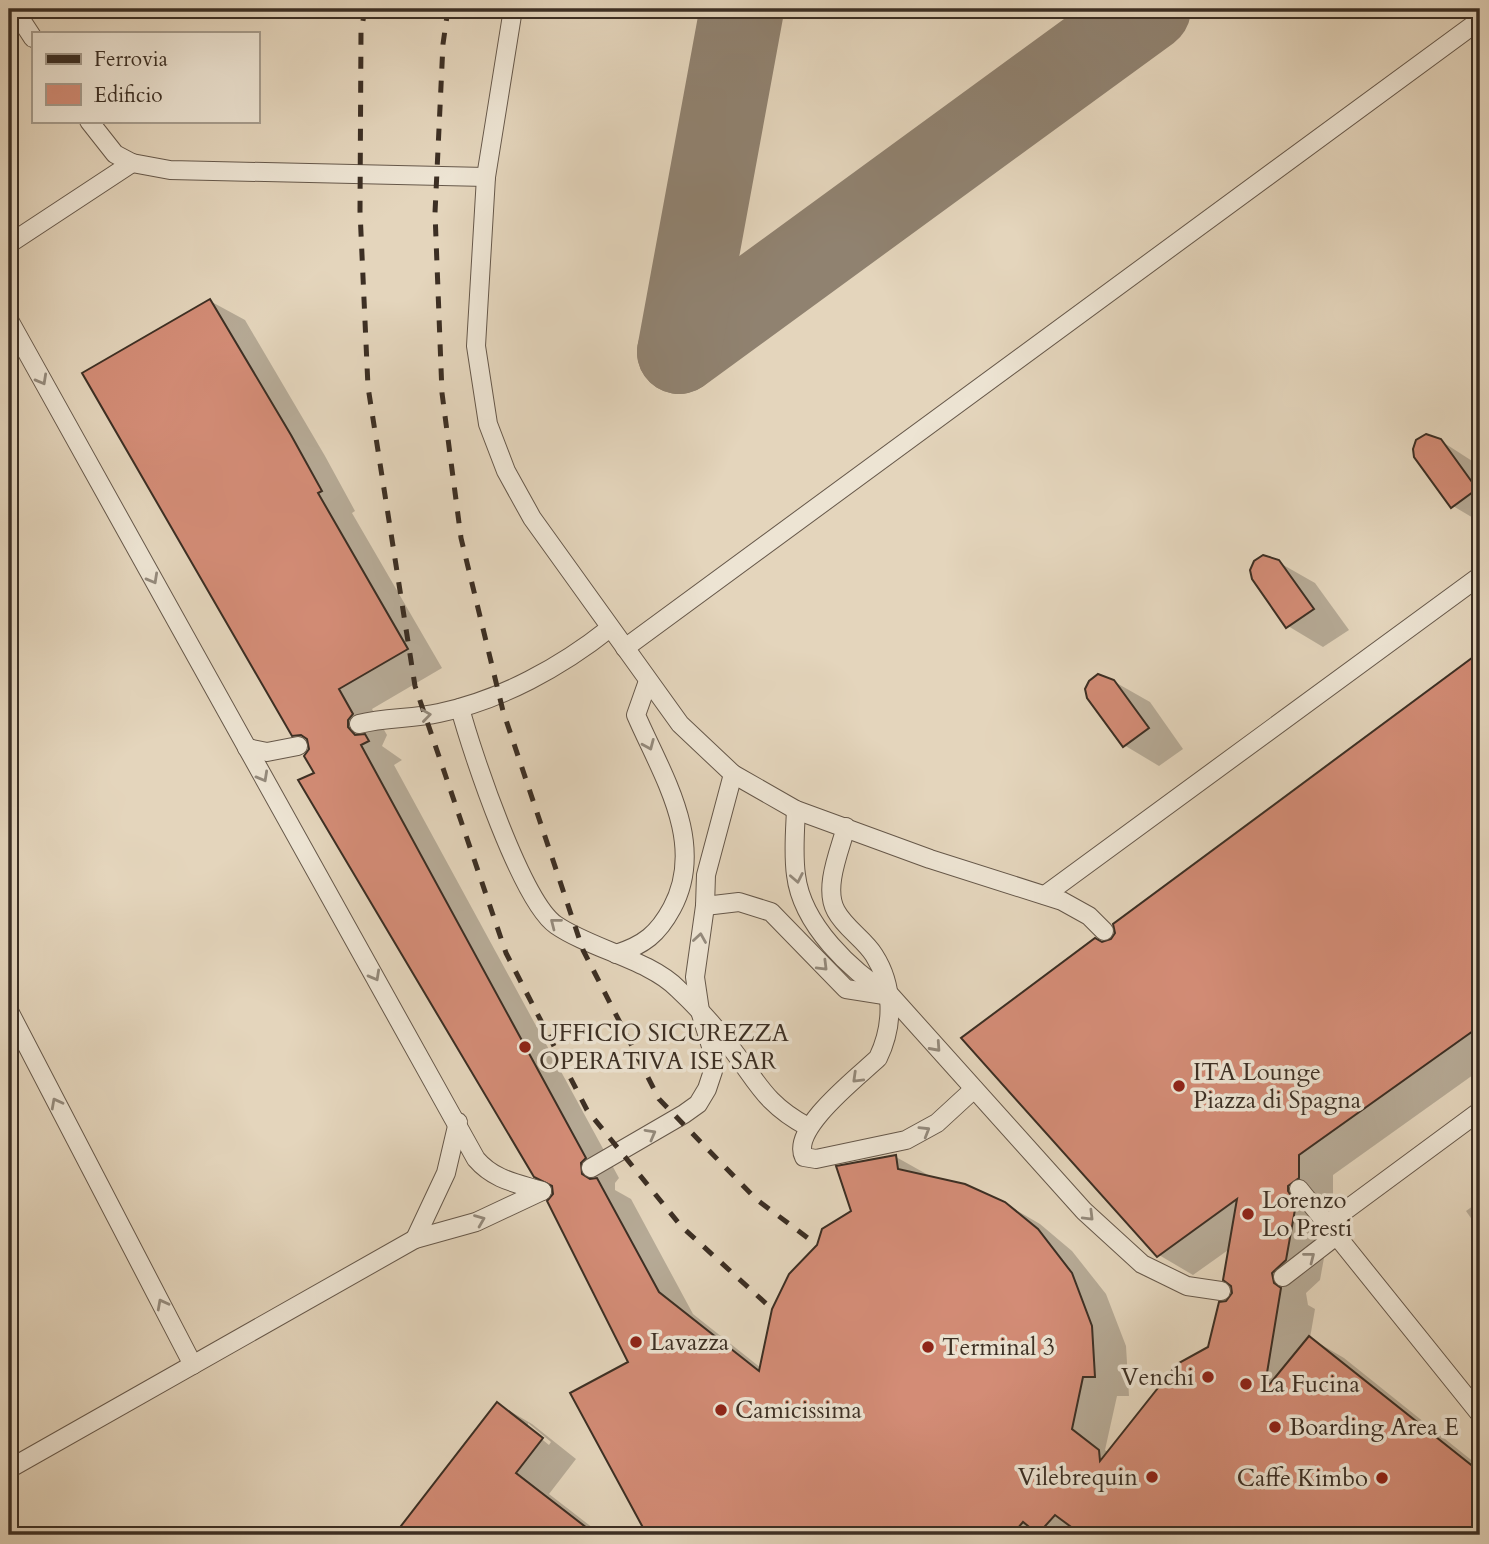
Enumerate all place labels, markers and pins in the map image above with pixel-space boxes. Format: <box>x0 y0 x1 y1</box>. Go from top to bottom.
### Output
place label: UFFICIO SICUREZZA OPERATIVA ISE SAR <box>539 1017 790 1078</box>
marker: UFFICIO SICUREZZA OPERATIVA ISE SAR <box>517 1039 533 1055</box>
place label: ITA Lounge Piazza di Spagna <box>1193 1056 1362 1117</box>
marker: ITA Lounge Piazza di Spagna <box>1171 1078 1187 1094</box>
place label: Lorenzo Lo Presti <box>1262 1184 1352 1245</box>
marker: Lorenzo Lo Presti <box>1240 1206 1256 1222</box>
place label: Lavazza <box>650 1326 730 1359</box>
place label: Terminal 3 <box>942 1331 1055 1364</box>
marker: Lavazza <box>628 1334 644 1350</box>
marker: Terminal 3 <box>920 1339 936 1355</box>
place label: Venchi <box>1121 1361 1194 1394</box>
place label: La Fucina <box>1260 1368 1361 1401</box>
marker: Venchi <box>1200 1369 1216 1385</box>
marker: La Fucina <box>1238 1376 1254 1392</box>
place label: Camicissima <box>735 1394 863 1427</box>
marker: Camicissima <box>713 1402 729 1418</box>
place label: Boarding Area E <box>1289 1411 1459 1444</box>
marker: Boarding Area E <box>1267 1419 1283 1435</box>
place label: Vilebrequin <box>1018 1461 1138 1494</box>
place label: Caffe Kimbo <box>1237 1462 1368 1495</box>
marker: Vilebrequin <box>1144 1469 1160 1485</box>
marker: Caffe Kimbo <box>1374 1470 1390 1486</box>

